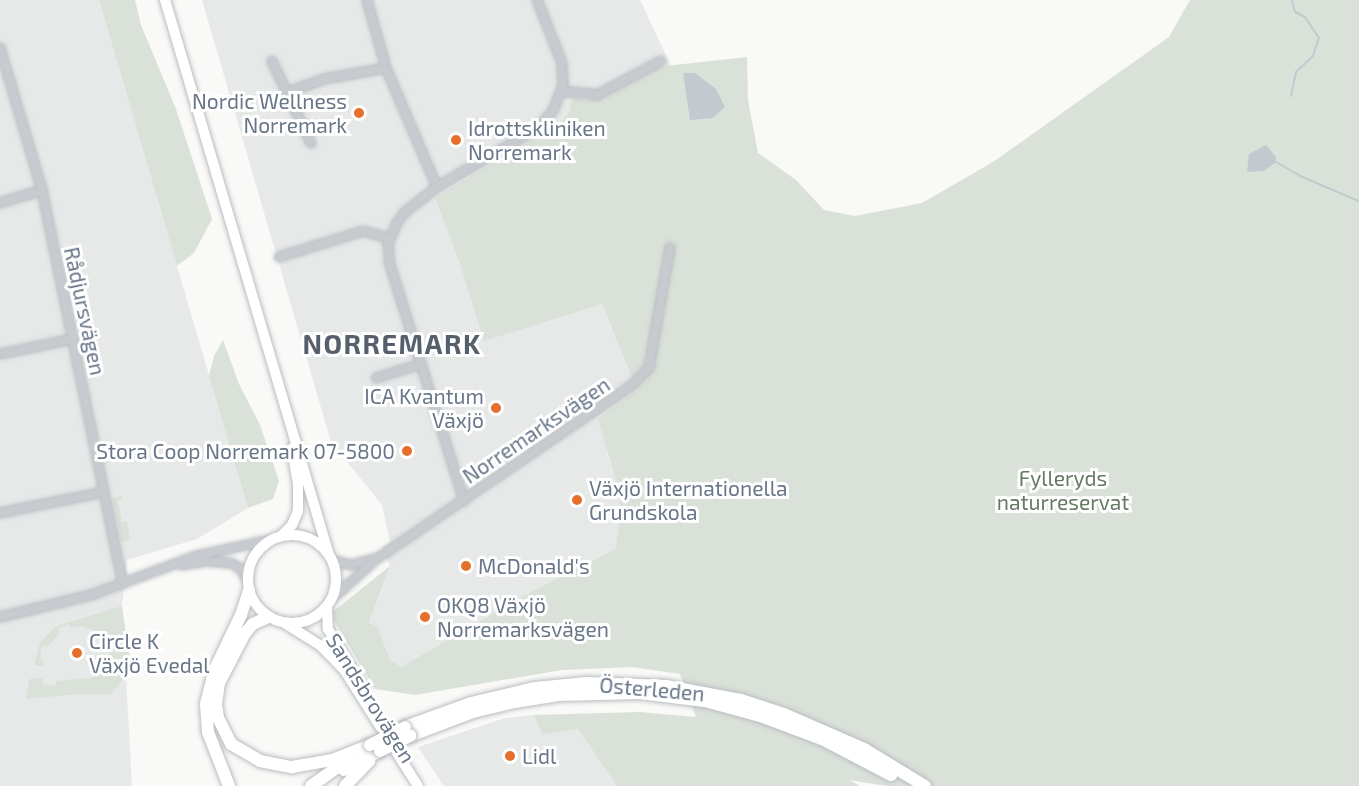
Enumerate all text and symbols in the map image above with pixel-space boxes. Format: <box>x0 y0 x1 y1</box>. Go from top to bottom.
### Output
place label: Nordic Wellness Norremark <box>192 88 347 138</box>
marker: Nordic Wellness Norremark <box>352 106 366 120</box>
place label: Idrottskliniken Norremark <box>468 115 606 165</box>
marker: Idrottskliniken Norremark <box>449 133 463 147</box>
street label: Rådjursvägen <box>59 245 111 377</box>
district label: NORREMARK <box>302 328 482 360</box>
street label: Norremarksvägen <box>458 371 614 489</box>
place label: ICA Kvantum Växjö <box>364 383 484 433</box>
marker: ICA Kvantum Växjö <box>489 401 503 415</box>
place label: Stora Coop Norremark 07-5800 <box>96 438 395 464</box>
marker: Stora Coop Norremark 07-5800 <box>400 444 414 458</box>
park label: Fylleryds naturreservat <box>997 465 1129 515</box>
place label: Växjö Internationella Grundskola <box>589 475 787 525</box>
marker: Växjö Internationella Grundskola <box>570 493 584 507</box>
place label: McDonald's <box>478 553 590 579</box>
marker: McDonald's <box>459 559 473 573</box>
place label: OKQ8 Växjö Norremarksvägen <box>437 592 609 642</box>
marker: OKQ8 Växjö Norremarksvägen <box>418 610 432 624</box>
place label: Circle K Växjö Evedal <box>89 628 210 678</box>
street label: Sandsbrovägen <box>321 629 421 767</box>
marker: Circle K Växjö Evedal <box>70 646 84 660</box>
street label: Österleden <box>598 672 706 706</box>
place label: Lidl <box>522 743 556 769</box>
marker: Lidl <box>503 749 517 763</box>

